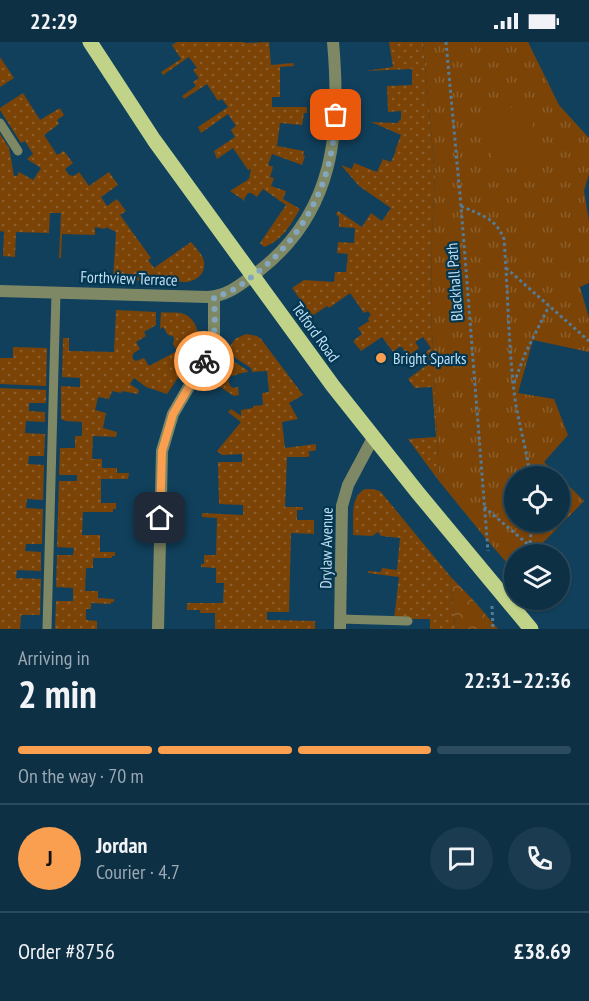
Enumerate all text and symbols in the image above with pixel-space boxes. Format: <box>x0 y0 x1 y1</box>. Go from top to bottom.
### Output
text: 22:29 <box>30 7 78 35</box>
pin <box>310 89 361 140</box>
icon: bag <box>319 98 352 131</box>
street label: Blackhall Path <box>441 242 467 322</box>
street label: Forthview Terrace <box>80 266 178 290</box>
street label: Telford Road <box>288 298 344 366</box>
courier <box>174 331 234 391</box>
icon: bike <box>188 345 221 378</box>
place label: Bright Sparks <box>393 348 466 368</box>
marker: Bright Sparks <box>374 351 388 365</box>
map controls <box>504 466 570 610</box>
button: locate <box>504 466 570 532</box>
pin <box>134 492 185 543</box>
icon: home <box>143 501 176 534</box>
street label: Drylaw Avenue <box>315 507 337 589</box>
button: layers <box>504 544 570 610</box>
text: Arriving in <box>18 645 90 671</box>
text: 22:31–22:36 <box>464 666 571 694</box>
text: 2 min <box>18 668 97 719</box>
text: On the way · 70 m <box>18 763 144 789</box>
button: chat <box>430 827 493 890</box>
button: phone <box>508 827 571 890</box>
text: Jordan <box>96 831 147 859</box>
text: J <box>46 844 53 872</box>
text: Courier · 4.7 <box>96 859 180 885</box>
text: Order #8756 <box>18 937 115 965</box>
text: £38.69 <box>514 937 571 965</box>

